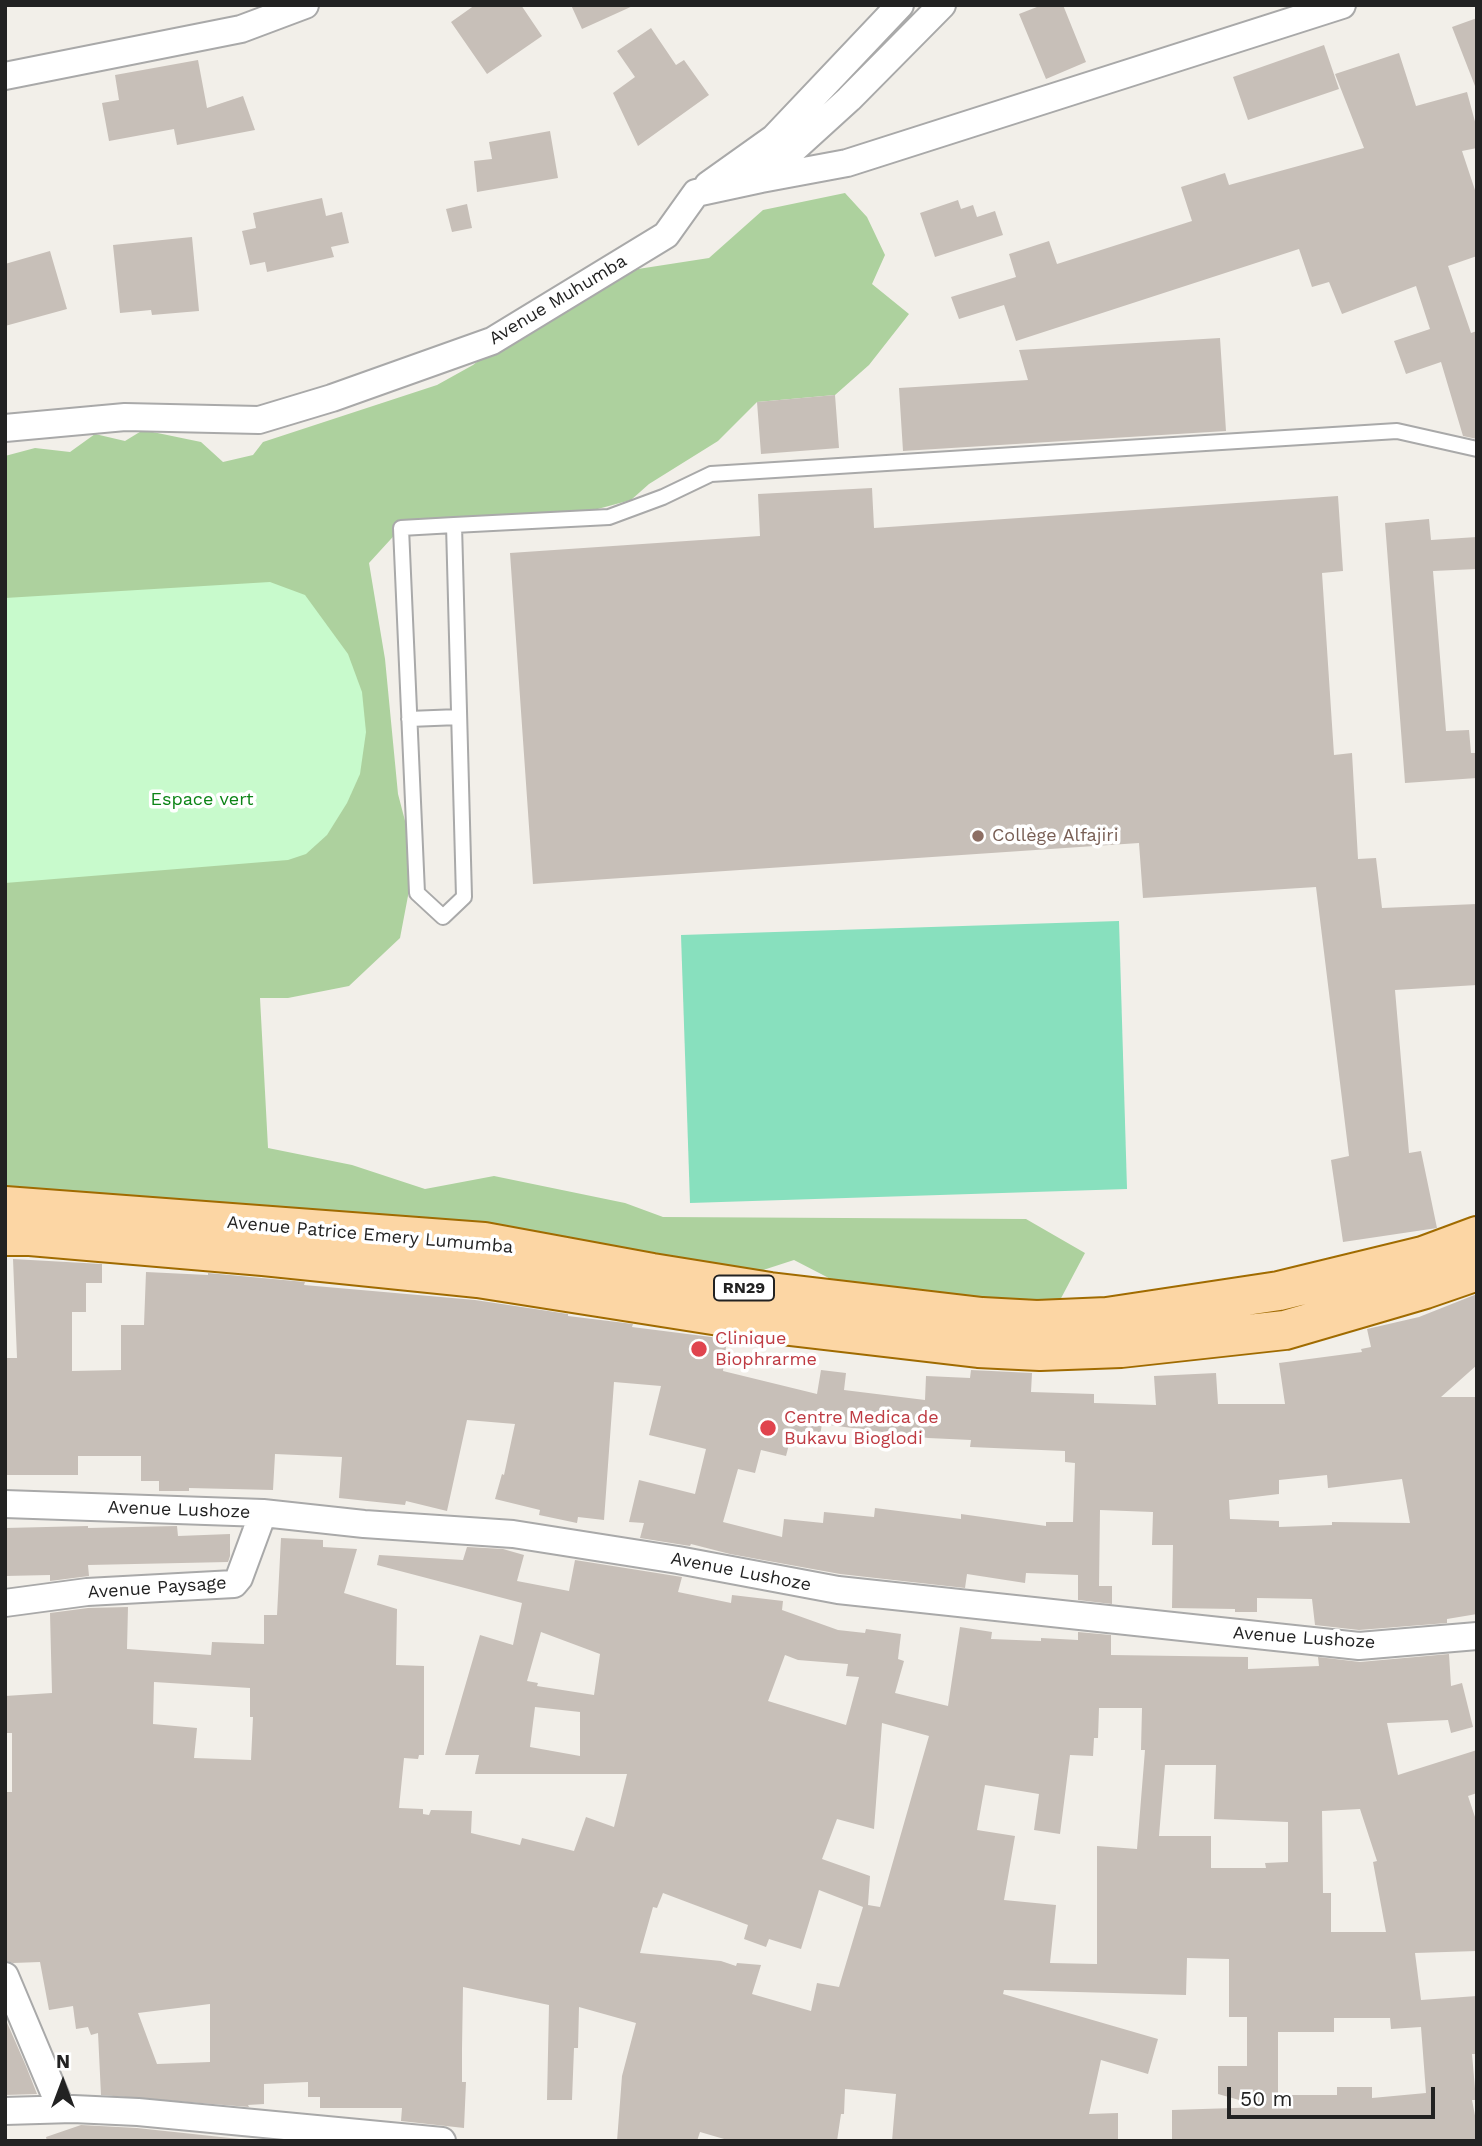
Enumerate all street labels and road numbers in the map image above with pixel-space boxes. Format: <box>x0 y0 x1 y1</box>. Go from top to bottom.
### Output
street label: Avenue Muhumba <box>485 250 631 350</box>
street label: Avenue Patrice Emery Lumumba <box>226 1212 514 1258</box>
road number: RN29 <box>714 1276 774 1300</box>
street label: Avenue Lushoze <box>107 1497 251 1523</box>
street label: Avenue Lushoze <box>669 1548 813 1596</box>
street label: Avenue Paysage <box>87 1572 227 1604</box>
street label: Avenue Lushoze <box>1232 1622 1376 1654</box>

